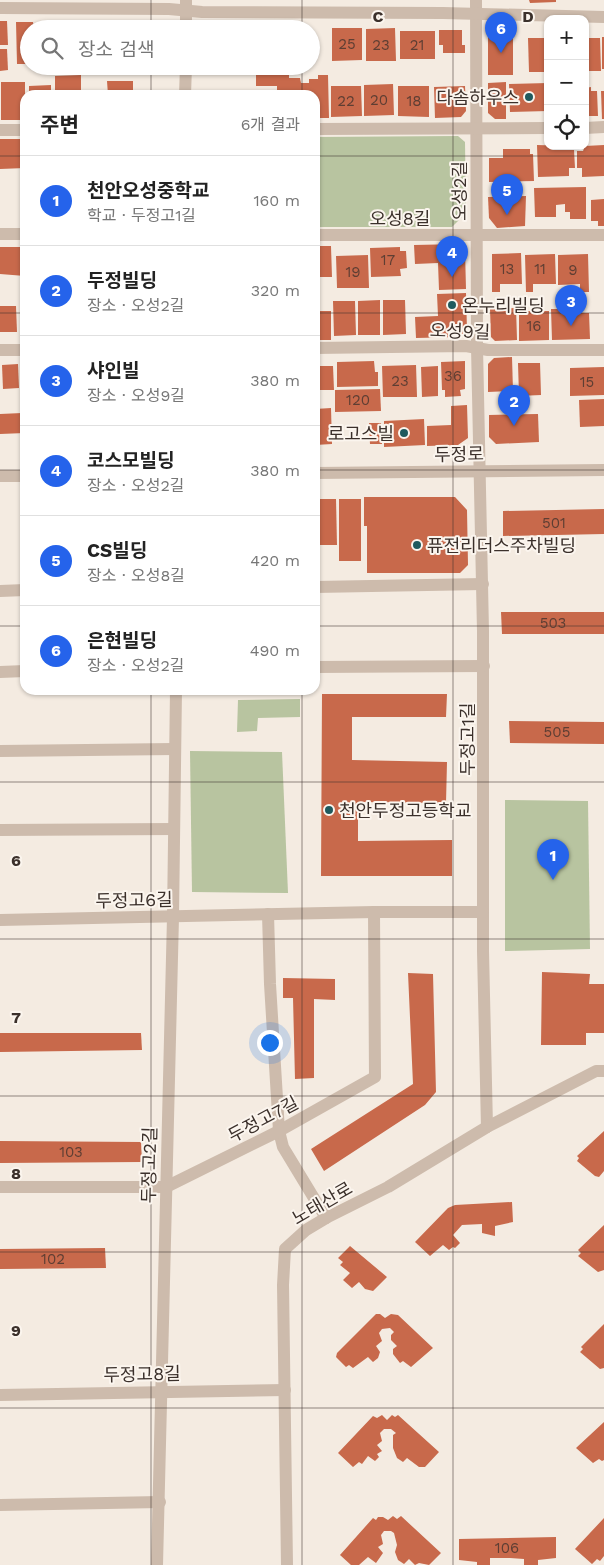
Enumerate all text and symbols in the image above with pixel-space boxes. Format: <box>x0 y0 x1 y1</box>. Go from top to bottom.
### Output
text: C <box>373 7 384 26</box>
text: D <box>522 7 534 26</box>
pin: 6 <box>485 12 517 53</box>
map controls <box>544 15 589 150</box>
button: + <box>544 15 589 60</box>
search box <box>20 20 320 75</box>
icon: search <box>38 34 66 62</box>
house number: 25 <box>338 35 356 53</box>
house number: 23 <box>372 36 390 54</box>
house number: 21 <box>410 36 424 54</box>
text: 장소 검색 <box>78 38 154 61</box>
button: − <box>544 60 589 105</box>
place label: 다솜하우스 <box>436 87 519 108</box>
house number: 20 <box>370 91 388 109</box>
marker: 다솜하우스 <box>523 91 535 103</box>
house number: 22 <box>337 92 355 110</box>
house number: 18 <box>406 92 422 110</box>
button: locate <box>544 105 589 150</box>
text: 주변 <box>40 112 79 137</box>
text: 6개 결과 <box>241 115 300 134</box>
street label: 오성2길 <box>449 161 470 221</box>
pin: 5 <box>491 174 523 215</box>
text: 천안오성중학교 <box>87 179 209 202</box>
text: 1 <box>53 191 59 210</box>
text: 160 m <box>253 191 300 210</box>
text: 학교 · 두정고1길 <box>87 206 196 225</box>
street label: 오성8길 <box>370 208 430 229</box>
pin: 4 <box>436 236 468 277</box>
house number: 17 <box>381 251 395 269</box>
house number: 13 <box>500 260 514 278</box>
house number: 11 <box>534 260 546 278</box>
house number: 9 <box>568 261 578 279</box>
house number: 19 <box>345 263 361 281</box>
text: 두정빌딩 <box>87 269 157 292</box>
text: 2 <box>51 281 61 300</box>
text: 320 m <box>251 281 300 300</box>
pin: 3 <box>555 285 587 326</box>
place label: 온누리빌딩 <box>462 295 545 316</box>
text: 장소 · 오성2길 <box>87 296 184 315</box>
marker: 온누리빌딩 <box>446 299 458 311</box>
house number: 16 <box>527 317 541 335</box>
street label: 오성9길 <box>429 319 491 343</box>
text: 샤인빌 <box>87 359 139 382</box>
house number: 36 <box>444 367 462 385</box>
text: 3 <box>51 371 61 390</box>
text: 380 m <box>250 371 300 390</box>
house number: 23 <box>391 372 409 390</box>
house number: 15 <box>580 373 594 391</box>
pin: 2 <box>498 385 530 426</box>
text: 장소 · 오성9길 <box>87 386 185 405</box>
house number: 120 <box>346 391 370 409</box>
place label: 로고스빌 <box>328 423 394 444</box>
marker: 로고스빌 <box>398 427 410 439</box>
street label: 두정로 <box>434 443 484 465</box>
text: 코스모빌딩 <box>87 449 174 472</box>
text: 4 <box>51 461 61 480</box>
text: 380 m <box>250 461 300 480</box>
text: 장소 · 오성2길 <box>87 476 184 495</box>
house number: 501 <box>542 514 566 532</box>
place label: 퓨전리더스주차빌딩 <box>427 535 576 556</box>
text: CS빌딩 <box>87 539 147 562</box>
marker: 퓨전리더스주차빌딩 <box>411 539 423 551</box>
text: 5 <box>51 551 61 570</box>
text: 420 m <box>250 551 300 570</box>
text: 장소 · 오성8길 <box>87 566 185 585</box>
house number: 503 <box>540 614 566 632</box>
text: 은현빌딩 <box>87 629 157 652</box>
text: 6 <box>51 641 61 660</box>
text: 490 m <box>250 641 300 660</box>
text: 장소 · 오성2길 <box>87 656 184 675</box>
street label: 두정고1길 <box>457 702 478 776</box>
house number: 505 <box>544 723 570 741</box>
place label: 천안두정고등학교 <box>339 800 471 821</box>
marker: 천안두정고등학교 <box>323 804 335 816</box>
pin: 1 <box>537 839 569 880</box>
text: 6 <box>11 851 21 870</box>
street label: 두정고6길 <box>95 889 173 911</box>
text: 7 <box>11 1008 21 1027</box>
your location <box>257 1030 283 1056</box>
street label: 두정고7길 <box>224 1092 302 1146</box>
street label: 두정고2길 <box>138 1126 160 1204</box>
house number: 103 <box>59 1143 83 1161</box>
text: 8 <box>11 1164 21 1183</box>
street label: 노태산로 <box>288 1177 356 1229</box>
house number: 102 <box>41 1250 65 1268</box>
text: 9 <box>11 1321 21 1340</box>
street label: 두정고8길 <box>103 1363 181 1385</box>
house number: 106 <box>495 1539 519 1557</box>

